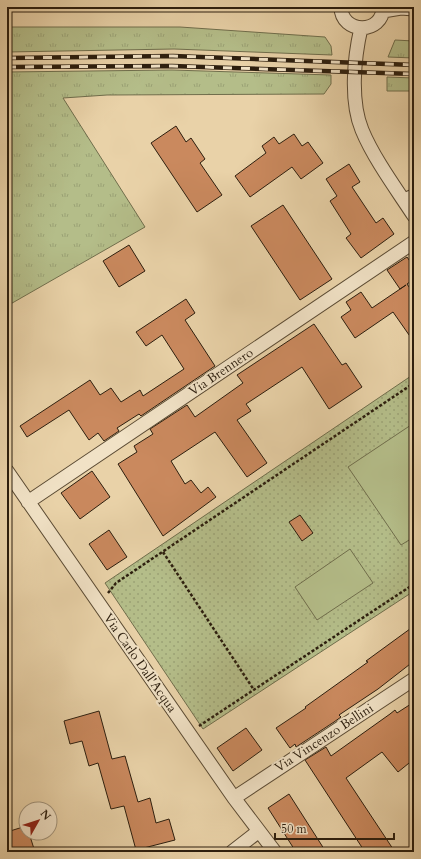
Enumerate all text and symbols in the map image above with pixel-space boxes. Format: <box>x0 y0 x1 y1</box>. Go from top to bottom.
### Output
street label: Via Brennero <box>185 344 257 400</box>
street label: Via Carlo Dall'Acqua <box>99 610 181 716</box>
street label: Via Vincenzo Bellini <box>271 699 377 777</box>
north arrow <box>18 801 58 841</box>
text: N <box>37 807 55 824</box>
scale bar <box>275 815 394 841</box>
text: 50 m <box>281 821 308 837</box>

